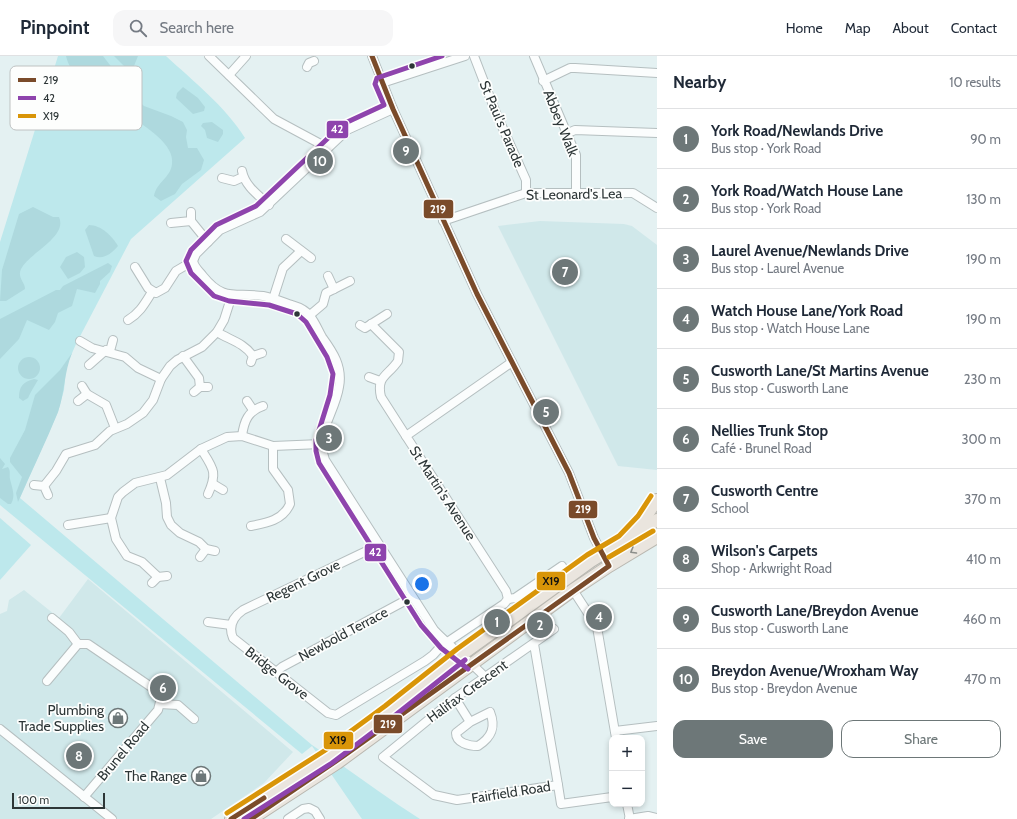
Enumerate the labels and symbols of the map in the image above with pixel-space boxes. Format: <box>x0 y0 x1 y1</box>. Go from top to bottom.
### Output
unlabelled marker <box>407 61 417 71</box>
legend <box>10 66 142 130</box>
text: 219 <box>43 73 59 87</box>
street label: St Paul's Parade <box>476 78 528 170</box>
street label: Abbey Walk <box>539 87 583 160</box>
text: 42 <box>43 91 55 105</box>
text: X19 <box>43 109 59 123</box>
line badge: 42 <box>326 120 349 139</box>
text: 42 <box>331 122 344 136</box>
pin: 9 <box>393 136 419 166</box>
pin: 10 <box>307 146 333 176</box>
street label: St Leonard's Lea <box>526 184 622 204</box>
line badge: 219 <box>423 199 454 219</box>
text: 219 <box>430 202 446 216</box>
pin: 7 <box>552 257 578 287</box>
unlabelled marker <box>292 309 302 319</box>
pin: 5 <box>533 397 559 427</box>
pin: 3 <box>316 423 342 453</box>
street label: St Martin's Avenue <box>406 442 480 544</box>
line badge: 219 <box>568 500 598 519</box>
text: 219 <box>575 502 591 516</box>
line badge: 42 <box>364 543 387 562</box>
text: 42 <box>369 545 382 559</box>
one-way arrow <box>630 547 637 554</box>
street label: Regent Grove <box>263 555 343 607</box>
line badge: X19 <box>536 571 566 591</box>
your location <box>412 574 432 594</box>
text: X19 <box>541 574 560 588</box>
unlabelled marker <box>402 597 412 607</box>
pin: 4 <box>586 602 612 632</box>
street label: Newbold Terrace <box>295 603 391 665</box>
pin: 1 <box>484 607 510 637</box>
pin: 2 <box>527 610 553 640</box>
street label: Bridge Grove <box>242 643 312 703</box>
street label: Halifax Crescent <box>423 656 511 726</box>
pin: 6 <box>150 673 176 703</box>
place label: Plumbing Trade Supplies <box>18 701 105 735</box>
shop icon: Plumbing Trade Supplies <box>107 707 129 729</box>
line badge: 219 <box>373 714 403 734</box>
text: 219 <box>380 717 396 731</box>
street label: Brunel Road <box>93 718 153 784</box>
line badge: X19 <box>323 731 354 750</box>
text: X19 <box>328 733 347 747</box>
pin: 8 <box>66 741 92 771</box>
shop icon: The Range <box>190 765 212 787</box>
place label: The Range <box>125 767 187 785</box>
street label: Fairfield Road <box>470 777 552 807</box>
scale bar <box>12 791 105 810</box>

